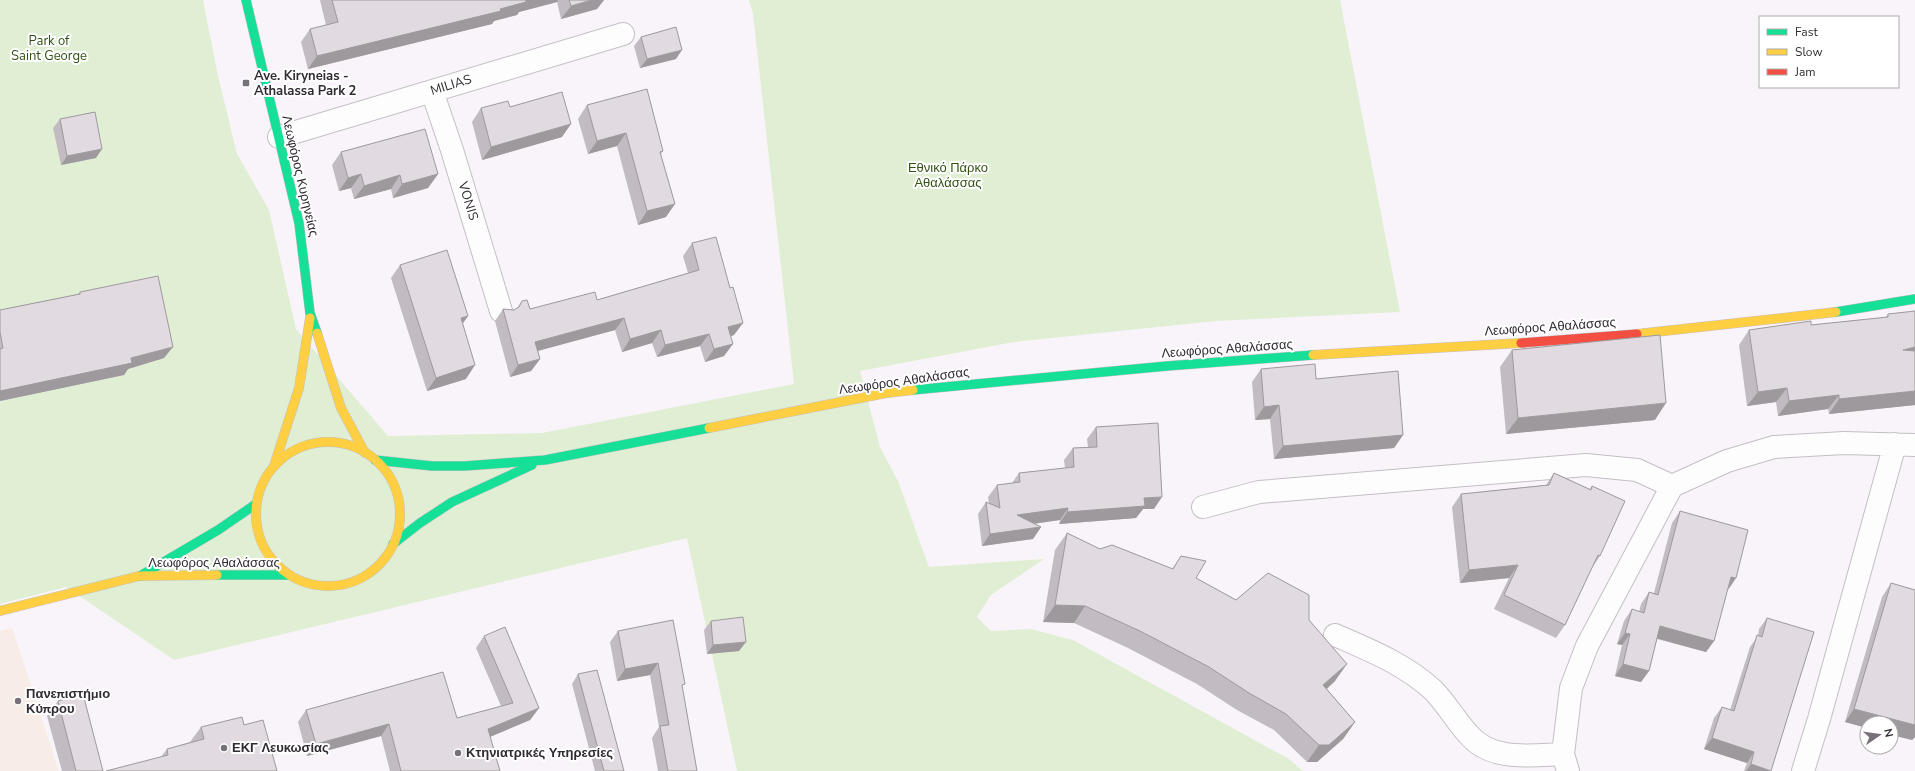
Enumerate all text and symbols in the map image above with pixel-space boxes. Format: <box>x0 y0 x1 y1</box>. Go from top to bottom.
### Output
legend <box>1759 16 1899 88</box>
text: Fast <box>1795 24 1818 40</box>
park label: Park of Saint George <box>11 32 87 65</box>
text: Slow <box>1795 44 1823 60</box>
text: Jam <box>1794 64 1816 80</box>
place label: Ave. Kiryneias - Athalassa Park 2 <box>254 67 357 100</box>
street label: MILIAS <box>428 70 474 100</box>
marker: Ave. Kiryneias - Athalassa Park 2 <box>241 78 251 88</box>
street label: Λεωφόρος Κυρηνείας <box>277 114 323 238</box>
park label: Εθνικό Πάρκο Αθαλάσσας <box>908 159 988 192</box>
street label: VONIS <box>453 178 482 223</box>
street label: Λεωφόρος Αθαλάσσας <box>1484 313 1616 341</box>
street label: Λεωφόρος Αθαλάσσας <box>1161 335 1293 363</box>
street label: Λεωφόρος Αθαλάσσας <box>838 363 970 399</box>
street label: Λεωφόρος Αθαλάσσας <box>148 554 280 572</box>
place label: Πανεπιστήμιο Κύπρου <box>26 685 110 718</box>
marker: Πανεπιστήμιο Κύπρου <box>13 696 23 706</box>
north arrow <box>1859 715 1899 755</box>
text: N <box>1880 727 1896 739</box>
place label: ΕΚΓ Λευκωσίας <box>232 739 329 757</box>
marker: ΕΚΓ Λευκωσίας <box>219 743 229 753</box>
place label: Κτηνιατρικές Υπηρεσίες <box>466 744 613 762</box>
marker: Κτηνιατρικές Υπηρεσίες <box>453 748 463 758</box>

